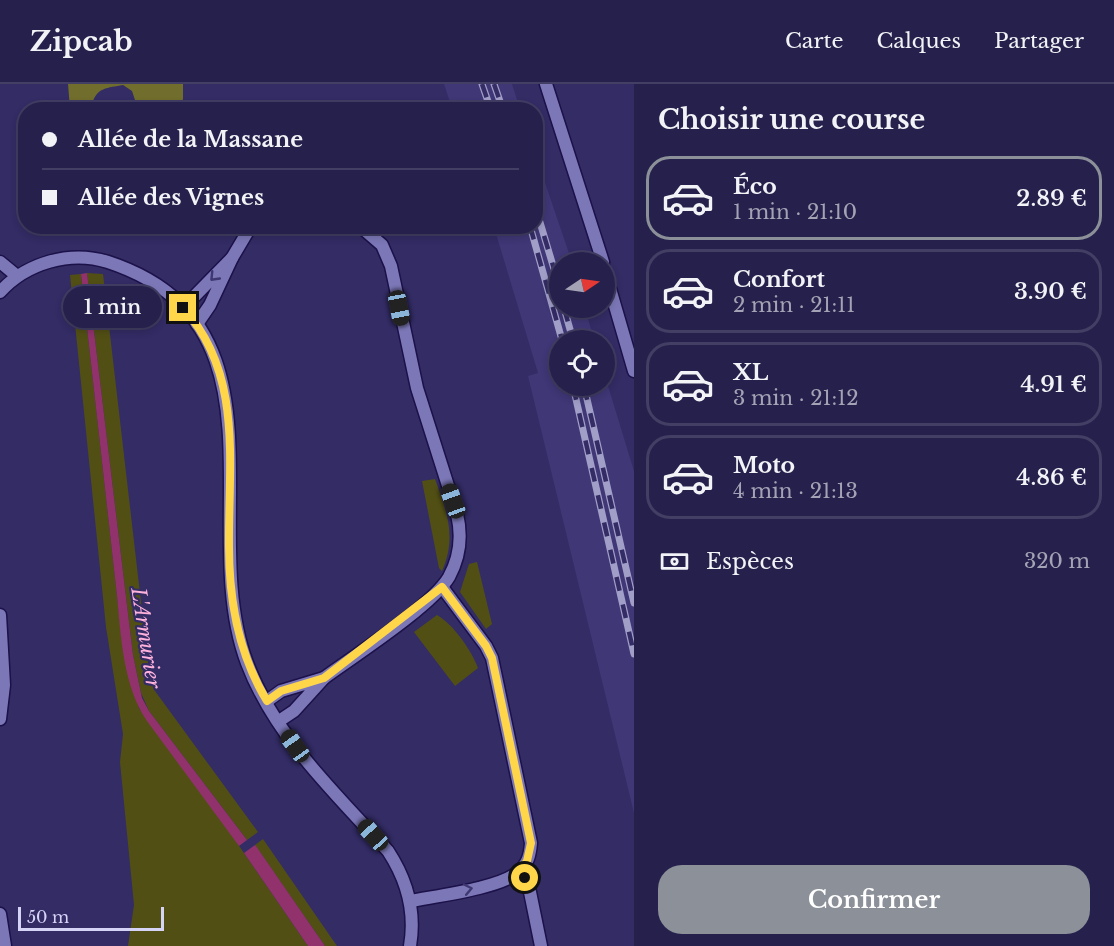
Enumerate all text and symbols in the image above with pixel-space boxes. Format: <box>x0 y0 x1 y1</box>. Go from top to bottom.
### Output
text: Zipcab <box>30 24 133 59</box>
text: Carte <box>785 28 843 54</box>
text: Calques <box>876 28 961 54</box>
text: Partager <box>994 28 1084 54</box>
text: Choisir une course <box>658 103 925 136</box>
text: Allée de la Massane <box>78 126 303 153</box>
icon: car <box>661 171 715 225</box>
text: Éco <box>733 173 777 200</box>
text: Allée des Vignes <box>78 184 264 211</box>
text: 2.89 € <box>1016 185 1087 212</box>
text: 1 min · 21:10 <box>733 200 857 224</box>
north arrow <box>549 252 615 318</box>
map controls <box>549 252 615 396</box>
icon: car <box>661 264 715 318</box>
text: Confort <box>733 266 825 293</box>
one-way arrow <box>210 270 221 280</box>
text: 3.90 € <box>1014 278 1087 305</box>
callout: 1 min <box>63 287 162 329</box>
car <box>387 289 411 327</box>
text: 2 min · 21:11 <box>733 293 855 317</box>
route end <box>169 294 196 321</box>
text: 1 min <box>84 295 141 319</box>
button: locate <box>549 330 615 396</box>
icon: car <box>661 357 715 411</box>
text: XL <box>733 359 768 386</box>
text: 4.91 € <box>1020 371 1087 398</box>
text: 3 min · 21:12 <box>733 386 858 410</box>
icon: car <box>661 450 715 504</box>
text: Moto <box>733 452 795 479</box>
text: 4.86 € <box>1016 464 1087 491</box>
text: 4 min · 21:13 <box>733 479 858 503</box>
car <box>438 481 468 521</box>
icon: cash <box>658 545 691 578</box>
text: Espèces <box>706 548 794 575</box>
text: 320 m <box>1024 549 1090 573</box>
water label: L'Armurier <box>126 585 166 691</box>
car <box>277 726 313 766</box>
car <box>354 816 392 854</box>
route start <box>511 864 538 891</box>
button: Confirmer <box>658 865 1090 934</box>
one-way arrow <box>462 883 472 896</box>
scale bar <box>18 904 164 932</box>
text: 50 m <box>27 907 69 927</box>

